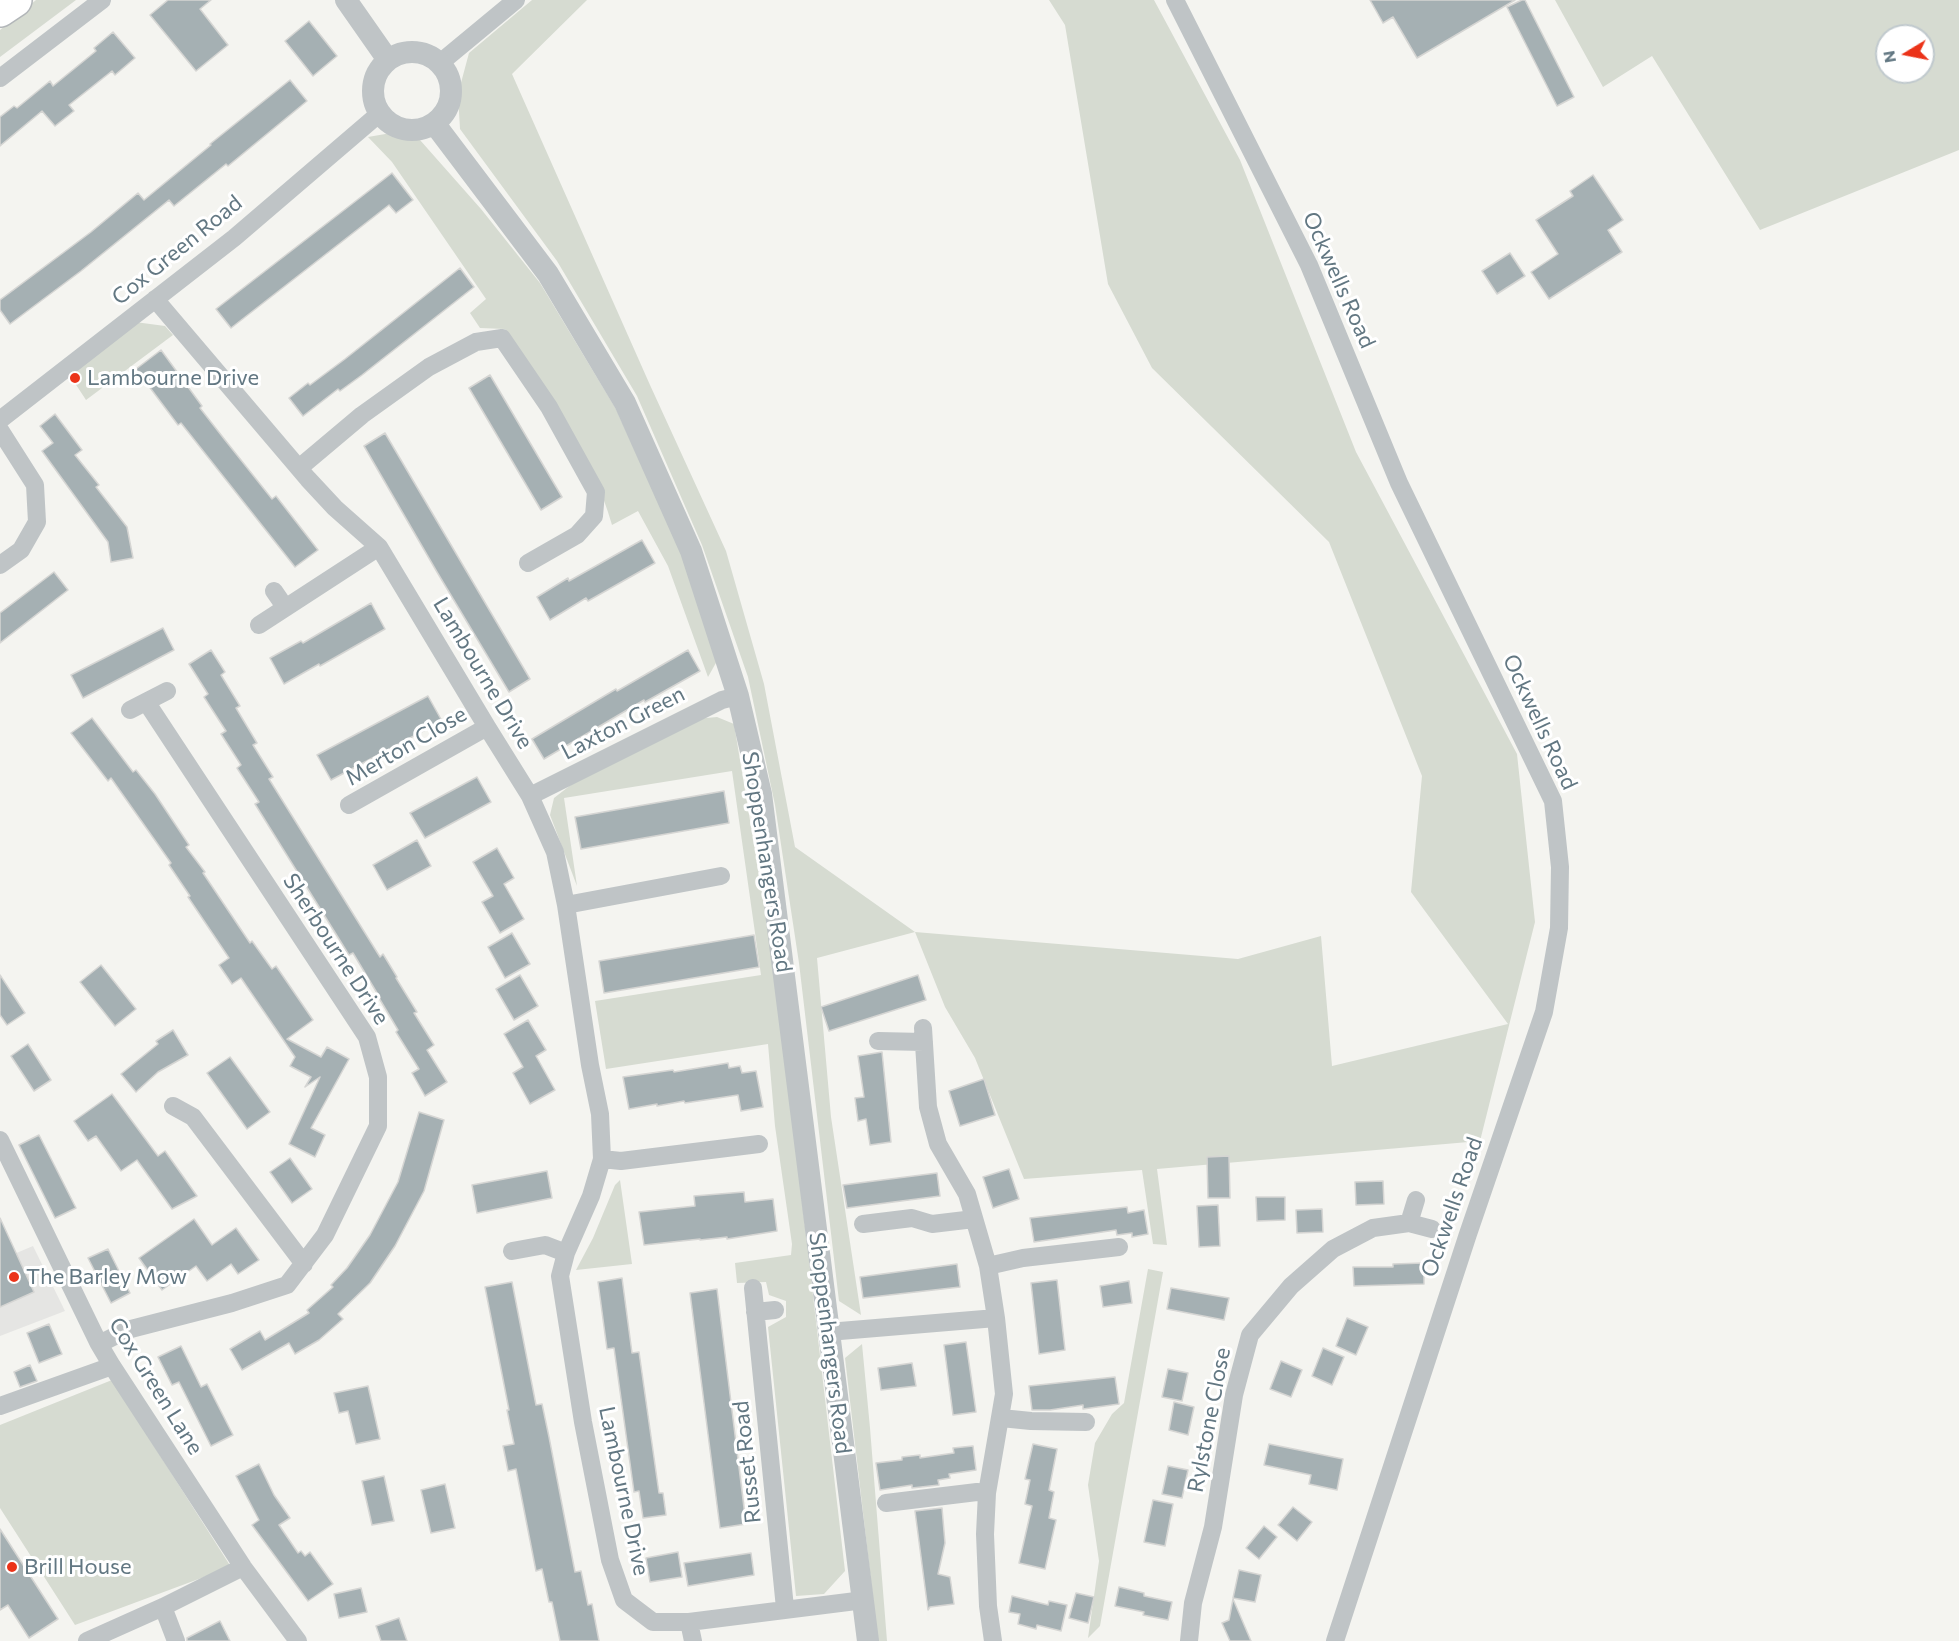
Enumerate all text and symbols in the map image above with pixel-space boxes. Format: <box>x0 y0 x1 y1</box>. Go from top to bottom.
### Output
north arrow <box>1875 24 1935 84</box>
text: N <box>1878 49 1899 64</box>
street label: Cox Green Road <box>107 190 247 310</box>
street label: Ockwells Road <box>1297 208 1381 352</box>
place label: Lambourne Drive <box>87 365 259 391</box>
marker: Lambourne Drive <box>68 371 82 385</box>
street label: Lambourne Drive <box>427 592 539 754</box>
street label: Ockwells Road <box>1497 650 1583 794</box>
street label: Laxton Green <box>557 681 689 765</box>
street label: Merton Close <box>341 701 471 791</box>
street label: Shoppenhangers Road <box>737 750 797 974</box>
street label: Sherbourne Drive <box>277 869 395 1029</box>
street label: Ockwells Road <box>1416 1134 1488 1280</box>
street label: Shoppenhangers Road <box>803 1231 857 1455</box>
place label: The Barley Mow <box>26 1264 187 1290</box>
marker: The Barley Mow <box>7 1270 21 1284</box>
street label: Cox Green Lane <box>103 1313 209 1459</box>
street label: Rylstone Close <box>1182 1345 1236 1495</box>
street label: Russet Road <box>727 1399 767 1525</box>
street label: Lambourne Drive <box>593 1404 655 1578</box>
place label: Brill House <box>24 1554 132 1580</box>
marker: Brill House <box>5 1560 19 1574</box>

